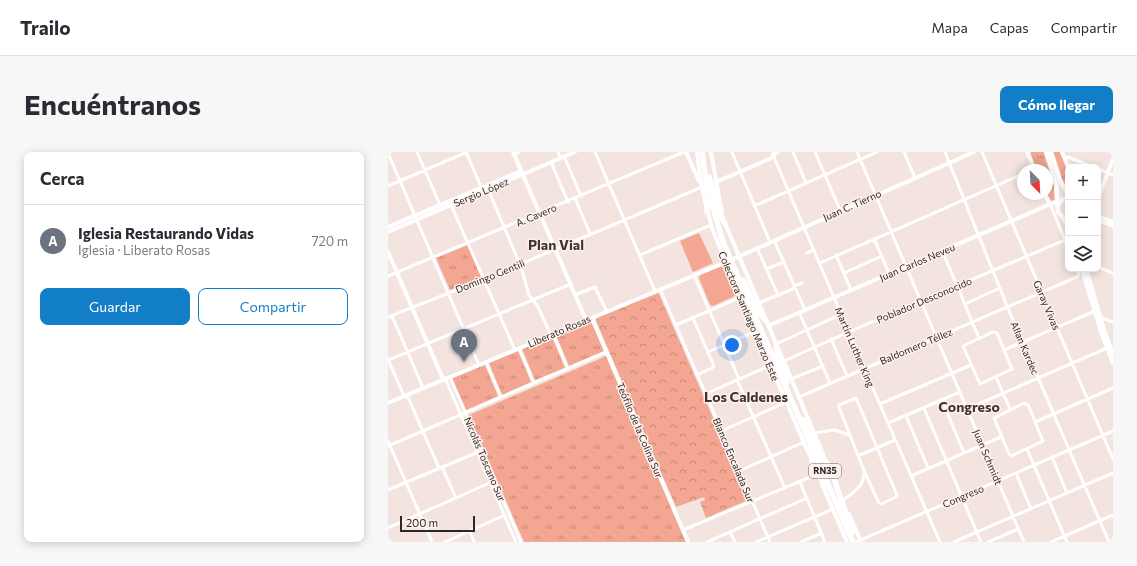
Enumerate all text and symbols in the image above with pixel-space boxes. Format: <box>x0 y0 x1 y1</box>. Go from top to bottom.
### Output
text: Trailo <box>20 16 71 39</box>
text: Mapa <box>932 19 968 36</box>
text: Capas <box>990 19 1029 36</box>
text: Compartir <box>1051 19 1117 36</box>
button: Cómo llegar <box>1000 86 1113 123</box>
text: Encuéntranos <box>24 87 201 121</box>
north arrow <box>1017 164 1053 200</box>
map controls <box>1065 164 1101 272</box>
button: + <box>1065 164 1101 200</box>
text: Cerca <box>40 168 85 189</box>
street label: Sergio López <box>452 175 510 209</box>
street label: Juan C. Tierno <box>821 187 883 223</box>
button: − <box>1065 200 1101 236</box>
street label: A. Cavero <box>514 201 558 229</box>
text: Iglesia Restaurando Vidas <box>78 224 254 242</box>
text: A <box>48 233 58 249</box>
text: 720 m <box>312 233 348 249</box>
district label: Plan Vial <box>528 236 584 253</box>
button: layers <box>1065 236 1101 272</box>
street label: Juan Carlos Neveu <box>877 241 957 283</box>
text: Iglesia · Liberato Rosas <box>78 242 210 258</box>
street label: Colectora Santiago Marzo Este <box>716 249 782 383</box>
street label: Domingo Gentili <box>454 257 526 295</box>
street label: Poblador Desconocido <box>874 274 974 326</box>
street label: Garay Vivas <box>1031 278 1063 332</box>
button: Guardar <box>40 288 190 325</box>
button: Compartir <box>198 288 348 325</box>
street label: Martin Luther King <box>833 305 878 389</box>
street label: Liberato Rosas <box>526 312 593 350</box>
street label: Allan Kardec <box>1008 320 1042 376</box>
street label: Baldomero Téllez <box>878 325 954 367</box>
pin: A <box>451 329 477 362</box>
your location <box>722 335 742 355</box>
street label: Teófilo de la Colina Sur <box>614 380 666 480</box>
district label: Los Caldenes <box>704 388 788 405</box>
district label: Congreso <box>938 398 1000 415</box>
street label: Nicolás Toscano Sur <box>462 415 508 503</box>
street label: Blanco Encalada Sur <box>711 416 757 504</box>
street label: Juan Schmidt <box>971 427 1005 487</box>
road number: RN35 <box>809 464 841 478</box>
street label: Congreso <box>941 482 985 510</box>
scale bar <box>400 514 475 533</box>
text: 200 m <box>406 516 438 529</box>

